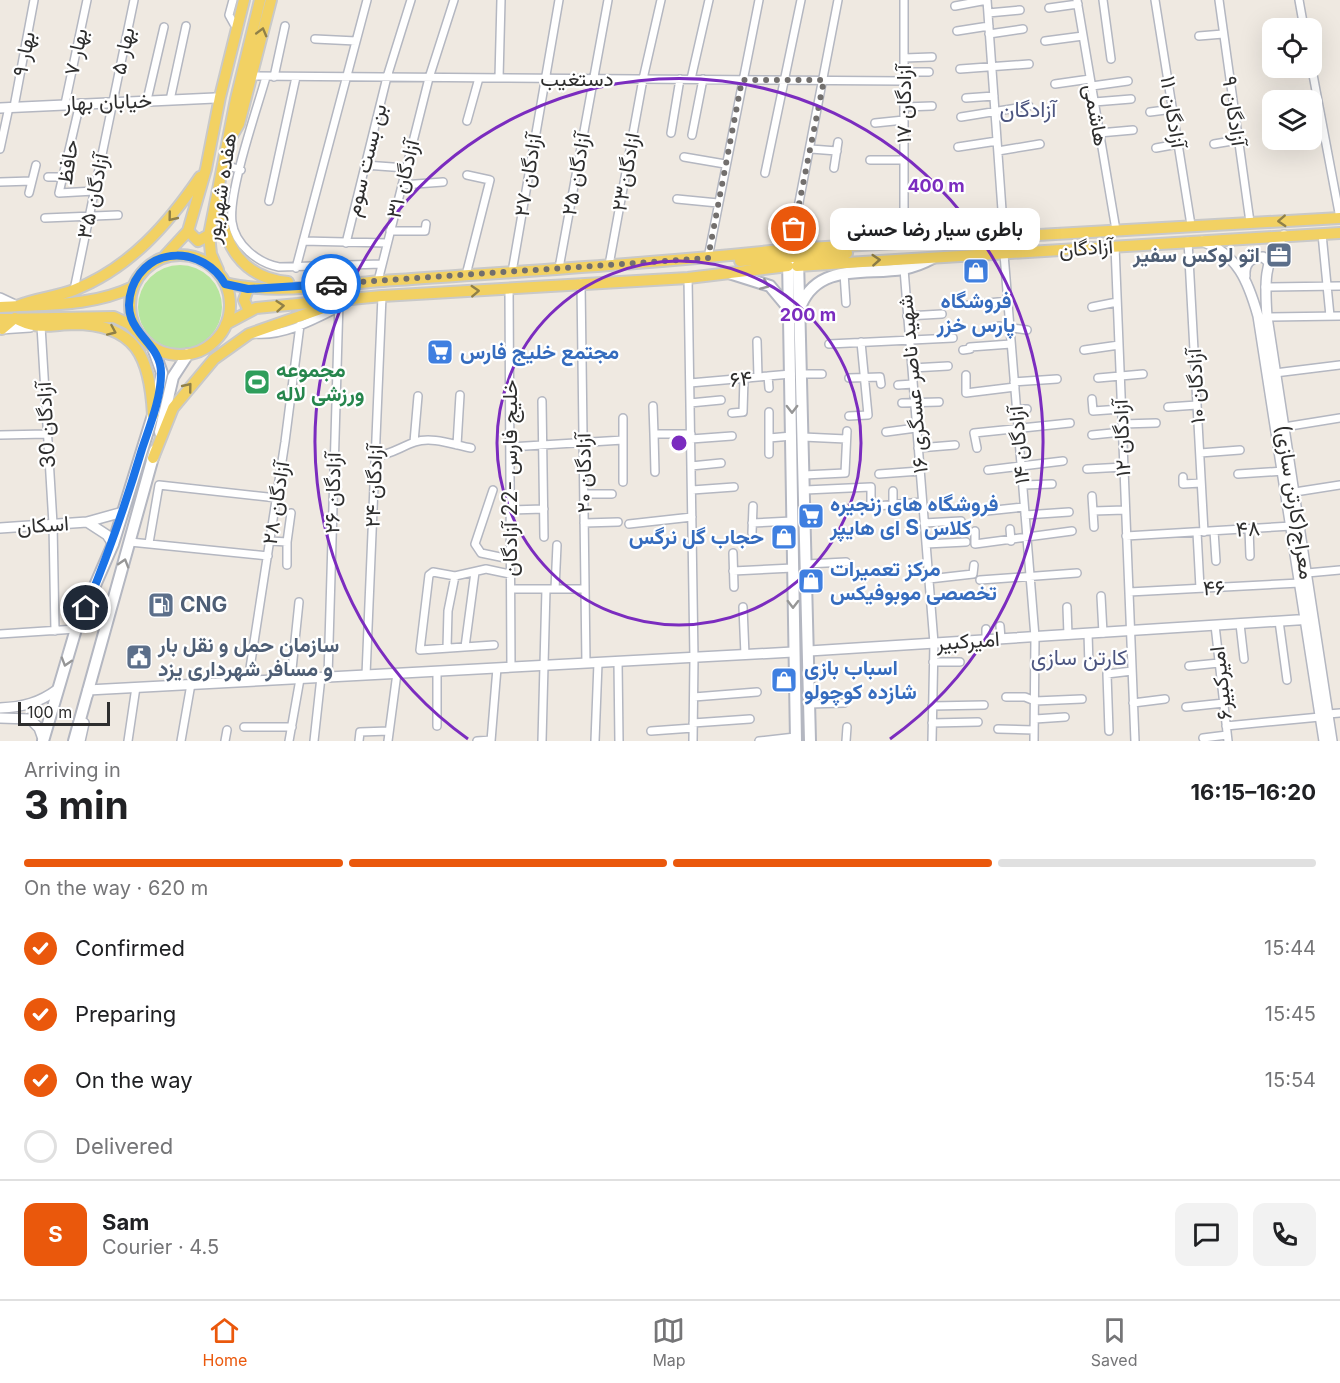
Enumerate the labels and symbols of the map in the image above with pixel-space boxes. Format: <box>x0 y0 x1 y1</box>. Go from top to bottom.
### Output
street label: بهار ۵ <box>105 25 141 77</box>
street label: بهار ۷ <box>58 26 94 78</box>
one-way arrow <box>255 27 268 37</box>
street label: بهار ۹ <box>7 29 41 79</box>
street label: ۱۷ آزادگان <box>891 63 917 143</box>
street label: دستغیب <box>540 66 614 91</box>
street label: ۱۱ آزادگان <box>1154 74 1192 152</box>
street label: ۹ آزادگان <box>1216 74 1252 150</box>
street label: هاشمی <box>1079 82 1114 148</box>
street label: خیابان بهار <box>62 87 153 117</box>
district label: آزادگان <box>1000 96 1058 123</box>
street label: بن بست سوم <box>339 101 393 219</box>
street label: ۲۵ آزادگان <box>556 128 596 217</box>
street label: ۲۷ آزادگان <box>509 130 548 218</box>
street label: هفده شهریور <box>199 131 243 246</box>
street label: ۲۳ازادگان <box>606 131 646 213</box>
street label: ۳۱ آزادگان <box>381 135 426 221</box>
street label: حافظ <box>52 138 83 186</box>
street label: آزادگان ۳۵ <box>71 149 115 241</box>
text: 400 m <box>907 175 965 196</box>
pin <box>768 203 819 254</box>
callout: باطری سیار رضا حسنی <box>830 208 1040 250</box>
one-way arrow <box>169 210 180 221</box>
one-way arrow <box>1277 214 1286 227</box>
street label: آزادگان <box>1058 233 1116 263</box>
office icon: اتو لوکس سفیر <box>1264 240 1294 270</box>
place label: اتو لوکس سفیر <box>1132 242 1260 268</box>
courier <box>301 254 361 314</box>
one-way arrow <box>871 254 880 267</box>
shop icon: فروشگاه پارس خزر <box>961 256 991 286</box>
one-way arrow <box>759 278 770 290</box>
one-way arrow <box>470 285 479 298</box>
place label: فروشگاه پارس خزر <box>936 288 1015 339</box>
street label: ۱۶ شهید ناصر عسگری <box>892 294 934 474</box>
one-way arrow <box>276 300 285 313</box>
text: 200 m <box>780 304 836 325</box>
one-way arrow <box>105 324 116 336</box>
supermarket icon: مجتمع خلیج فارس <box>425 337 455 367</box>
place label: مجتمع خلیج فارس <box>460 339 619 366</box>
street label: ۱۰ آزادگان <box>1181 346 1211 424</box>
place label: مجموعه ورزشی لاله <box>276 357 365 407</box>
street label: ۶۴ <box>729 365 753 392</box>
sports icon: مجموعه ورزشی لاله <box>242 367 272 397</box>
street label: آزادگان 30 <box>31 379 61 469</box>
street label: خلیج فارس -22 آزادگان <box>497 380 524 576</box>
one-way arrow <box>181 383 192 394</box>
street label: ۱۲ آزادگان <box>1108 397 1136 477</box>
street label: ۱۴ آزادگان <box>1002 403 1035 485</box>
one-way arrow <box>786 404 798 413</box>
street label: معراج(کارتن سازی) <box>1269 423 1320 581</box>
street label: ۲۰ آزادگان <box>570 431 598 513</box>
centre of rings <box>669 433 689 453</box>
street label: ۲۴ آزادگان <box>360 442 389 528</box>
street label: ۲۶ آزادگان <box>319 450 347 534</box>
street label: ۲۸ آزادگان <box>257 458 296 546</box>
place label: فروشگاه های زنجیره ای هایپر S کلاس <box>829 491 999 542</box>
supermarket icon: فروشگاه های زنجیره ای هایپر S کلاس <box>796 501 826 531</box>
street label: اسکان <box>16 510 70 539</box>
street label: ۴۸ <box>1235 515 1261 542</box>
shop icon: حجاب گل نرگس <box>769 522 799 552</box>
place label: حجاب گل نرگس <box>629 524 764 550</box>
place label: مرکز تعمیرات تخصصی موبوفیکس <box>830 556 997 606</box>
one-way arrow <box>116 559 129 569</box>
shop icon: مرکز تعمیرات تخصصی موبوفیکس <box>796 566 826 596</box>
street label: ۴۶ <box>1202 574 1226 601</box>
pin <box>60 582 111 633</box>
fuel station icon: CNG <box>146 590 176 620</box>
place label: CNG <box>180 592 227 617</box>
one-way arrow <box>787 599 799 608</box>
street label: امیرکبیر <box>934 626 1001 656</box>
place label: سازمان حمل و نقل بار و مسافر شهرداری یزد <box>157 632 339 682</box>
public building icon: سازمان حمل و نقل بار و مسافر شهرداری یزد <box>124 642 154 672</box>
district label: کارتن سازی <box>1031 644 1127 671</box>
street label: امیرکبیر۶ <box>1204 645 1238 721</box>
place label: اسباب بازی شازده کوچولو <box>804 655 917 706</box>
one-way arrow <box>61 656 74 667</box>
shop icon: اسباب بازی شازده کوچولو <box>769 665 799 695</box>
scale bar <box>18 699 110 726</box>

